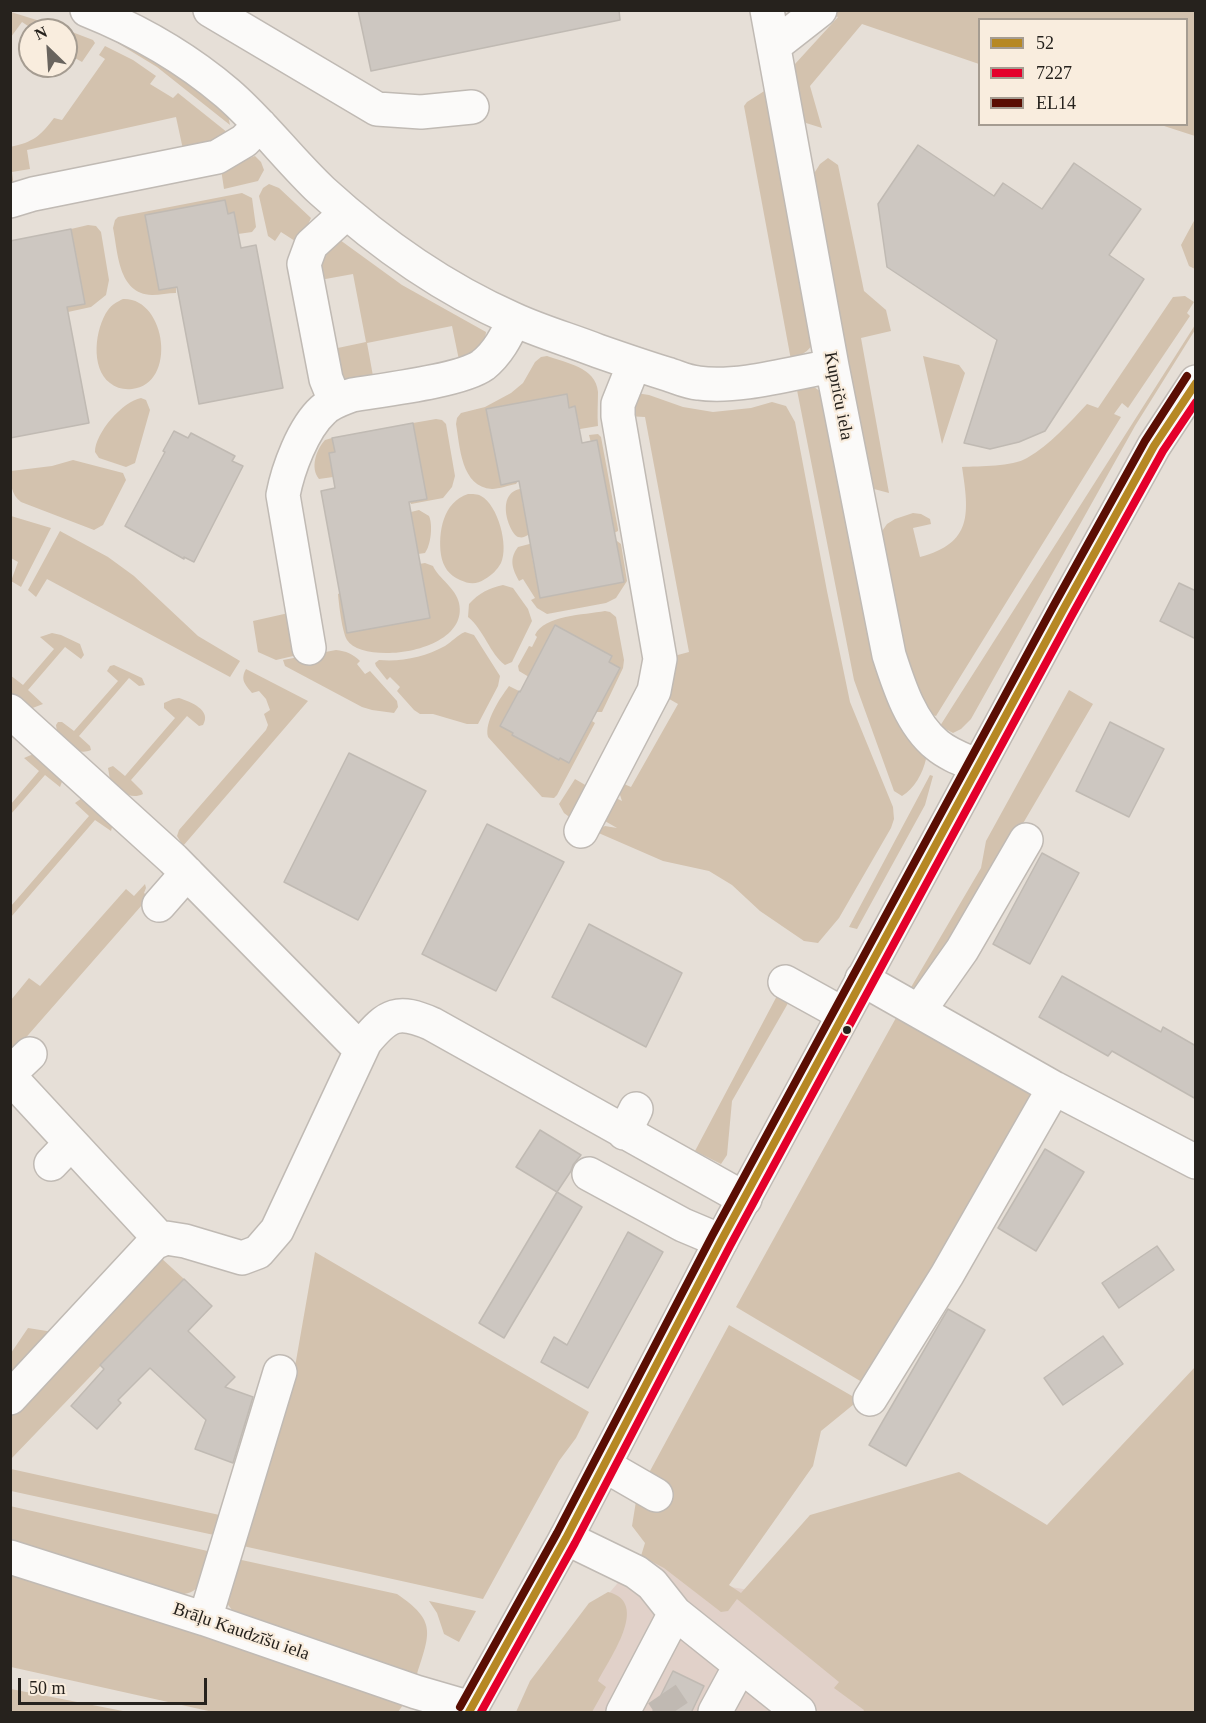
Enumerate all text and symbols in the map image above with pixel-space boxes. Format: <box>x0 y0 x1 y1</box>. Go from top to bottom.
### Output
north arrow <box>18 18 78 78</box>
legend <box>978 18 1188 126</box>
text: N <box>32 23 50 43</box>
text: 52 <box>1036 33 1054 53</box>
text: 7227 <box>1036 63 1072 83</box>
text: EL14 <box>1036 93 1076 113</box>
street label: Kupriču iela <box>819 350 857 442</box>
unlabelled marker <box>841 1024 853 1036</box>
street label: Brāļu Kaudzīšu iela <box>170 1599 312 1665</box>
scale bar <box>21 1666 210 1704</box>
text: 50 m <box>29 1678 66 1698</box>

